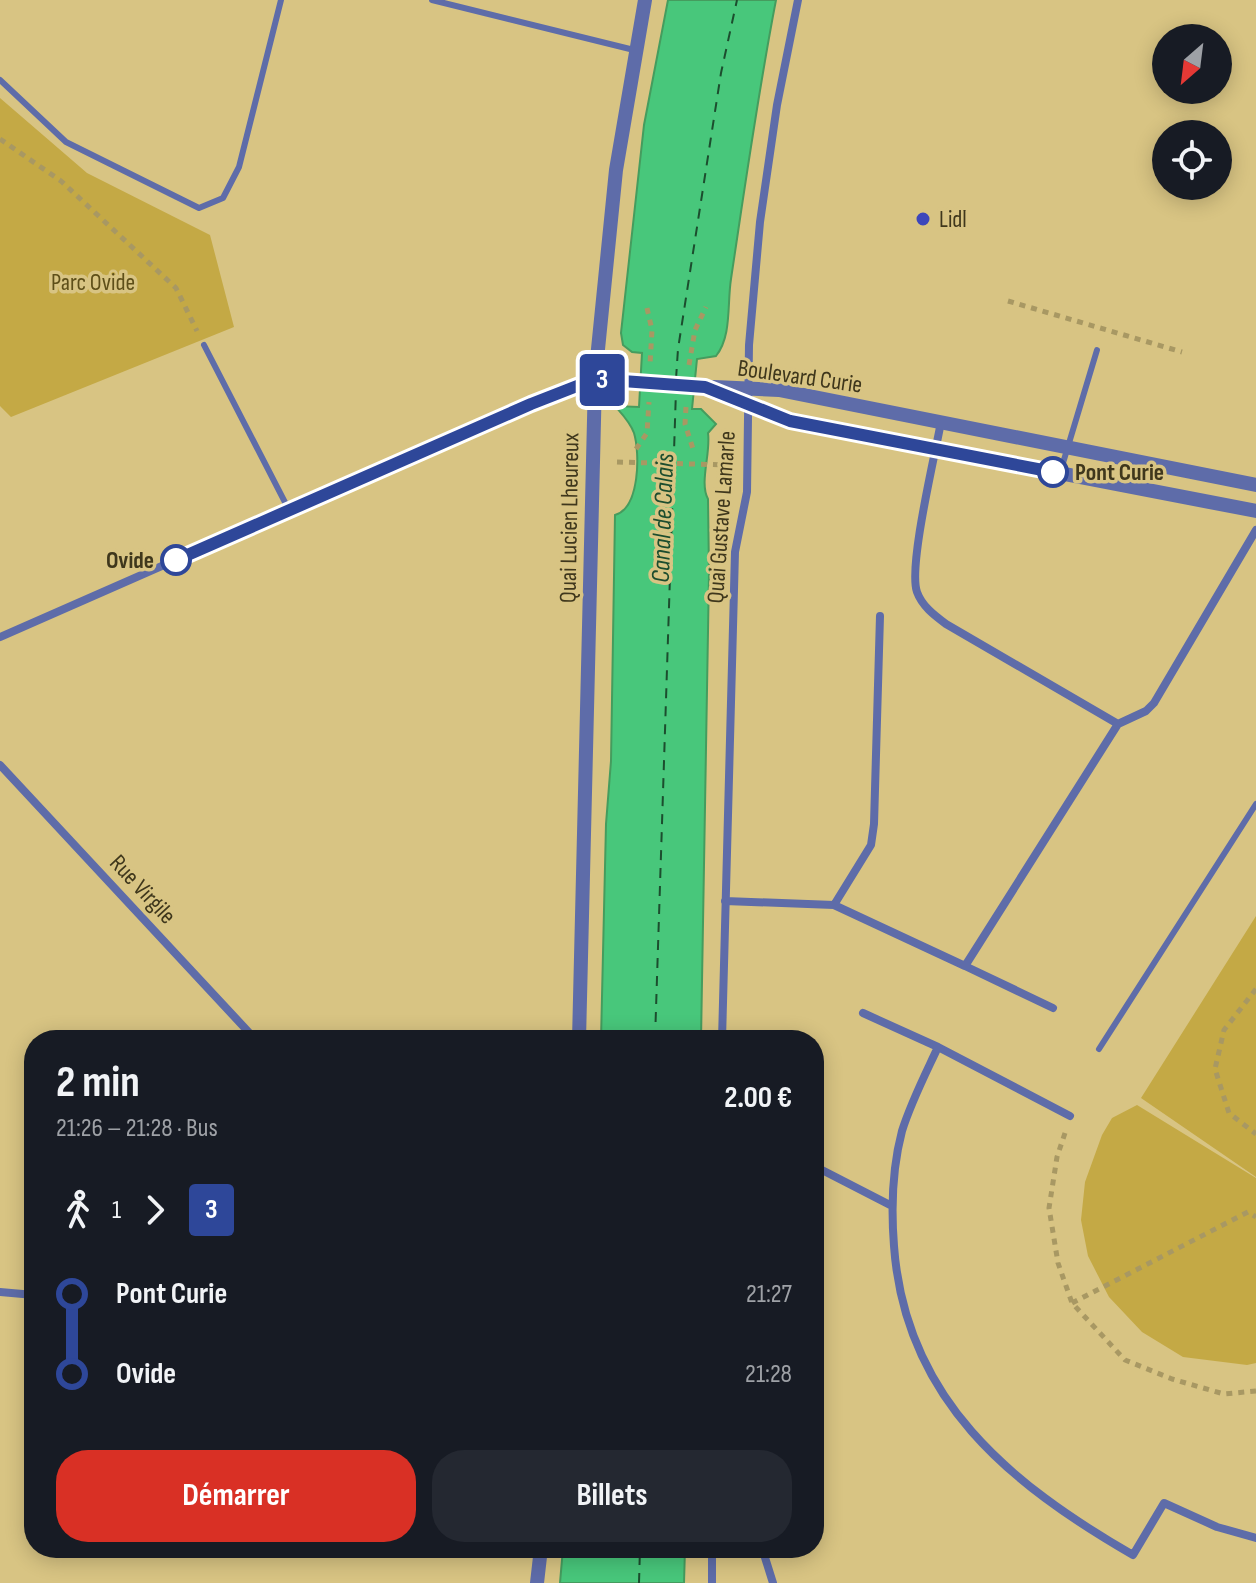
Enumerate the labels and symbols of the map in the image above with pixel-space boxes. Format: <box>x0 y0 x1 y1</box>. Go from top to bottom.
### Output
north arrow <box>1152 24 1232 104</box>
place label: Lidl <box>939 205 967 234</box>
marker: Lidl <box>914 210 932 228</box>
park label: Parc Ovide <box>51 268 135 297</box>
street label: Boulevard Curie <box>736 353 864 400</box>
line badge: 3 <box>576 354 628 406</box>
street label: Quai Gustave Lamarle <box>701 430 742 604</box>
street label: Quai Lucien Lheureux <box>554 433 585 603</box>
water label: Canal de Calais <box>646 453 681 583</box>
marker: Pont Curie <box>1038 457 1068 487</box>
place label: Pont Curie <box>1075 458 1164 487</box>
marker: Ovide <box>161 545 191 575</box>
place label: Ovide <box>106 546 154 575</box>
street label: Rue Virgile <box>103 849 182 930</box>

